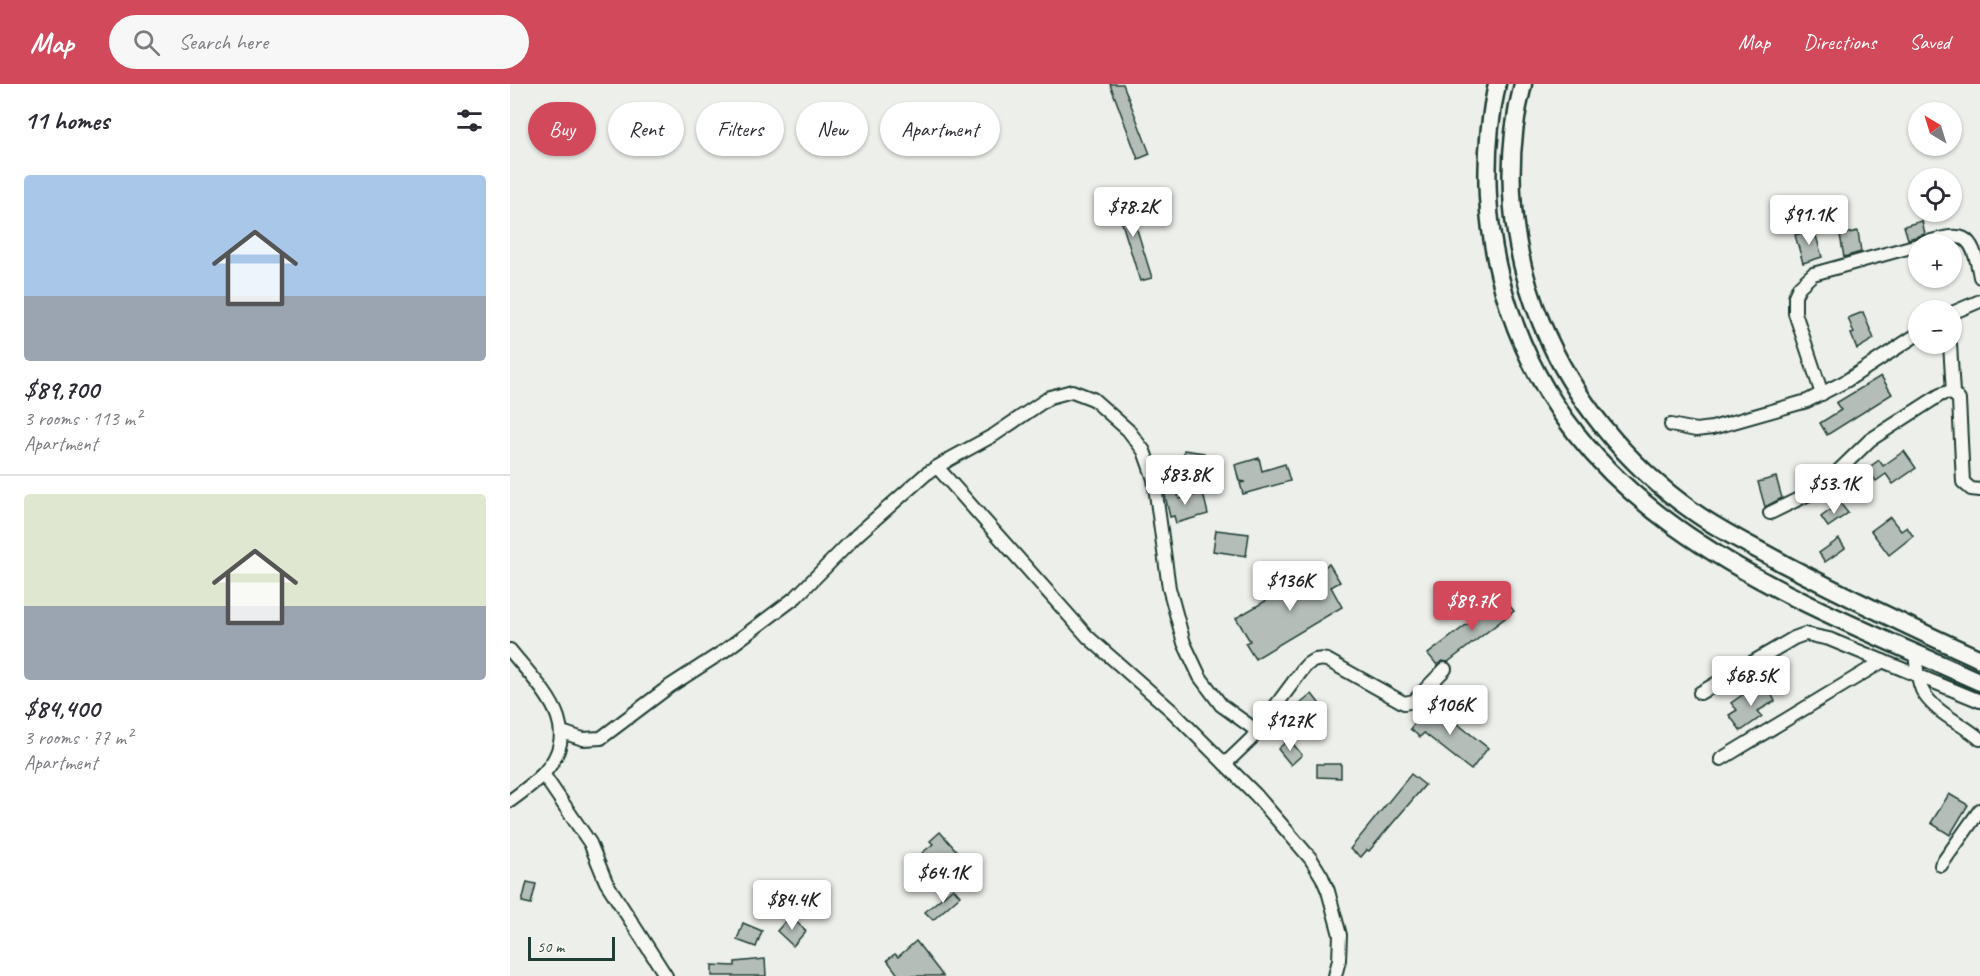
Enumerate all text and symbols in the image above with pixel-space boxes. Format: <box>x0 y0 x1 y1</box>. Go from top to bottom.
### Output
search box <box>109 15 529 69</box>
text: Map <box>30 25 73 60</box>
icon: search <box>130 26 163 59</box>
text: Search here <box>178 28 268 56</box>
text: Map <box>1738 29 1770 55</box>
text: Directions <box>1803 29 1876 55</box>
text: Saved <box>1909 29 1950 55</box>
chip: Buy <box>528 102 596 156</box>
chip: Rent <box>608 102 684 156</box>
chip: Filters <box>696 102 784 156</box>
chip: New <box>796 102 868 156</box>
chip: Apartment <box>880 102 1000 156</box>
north arrow <box>1908 102 1962 156</box>
map controls <box>1908 102 1962 354</box>
text: 11 homes <box>24 104 109 137</box>
icon: filters <box>453 104 486 137</box>
button: locate <box>1908 168 1962 222</box>
pin: $78.2K <box>1084 187 1182 238</box>
text: $78.2K <box>1108 194 1158 219</box>
pin: $91.1K <box>1760 195 1858 246</box>
text: $91.1K <box>1784 202 1834 227</box>
icon: home <box>201 214 309 322</box>
button: + <box>1908 234 1962 288</box>
button: − <box>1908 300 1962 354</box>
text: $89,700 <box>24 373 99 406</box>
text: 3 rooms · 113 m² <box>24 406 141 431</box>
text: Apartment <box>24 431 97 456</box>
pin: $83.8K <box>1136 455 1234 506</box>
text: $83.8K <box>1160 462 1210 487</box>
pin: $53.1K <box>1785 464 1883 515</box>
text: $53.1K <box>1809 471 1859 496</box>
icon: home <box>201 533 309 641</box>
pin: $136K <box>1248 561 1332 612</box>
text: $136K <box>1267 568 1313 593</box>
pin: $89.7K <box>1423 581 1521 632</box>
text: $89.7K <box>1447 588 1497 613</box>
pin: $68.5K <box>1702 656 1800 707</box>
text: $68.5K <box>1726 663 1776 688</box>
pin: $106K <box>1408 685 1492 736</box>
text: $84,400 <box>24 692 99 725</box>
text: $106K <box>1427 692 1473 717</box>
pin: $127K <box>1248 701 1332 752</box>
text: $127K <box>1267 708 1313 733</box>
text: 3 rooms · 77 m² <box>24 725 132 750</box>
text: Apartment <box>24 750 97 775</box>
pin: $64.1K <box>894 853 992 904</box>
text: $64.1K <box>918 860 968 885</box>
pin: $84.4K <box>743 880 841 931</box>
text: $84.4K <box>767 887 817 912</box>
scale bar <box>528 934 615 962</box>
text: 50 m <box>537 937 564 957</box>

